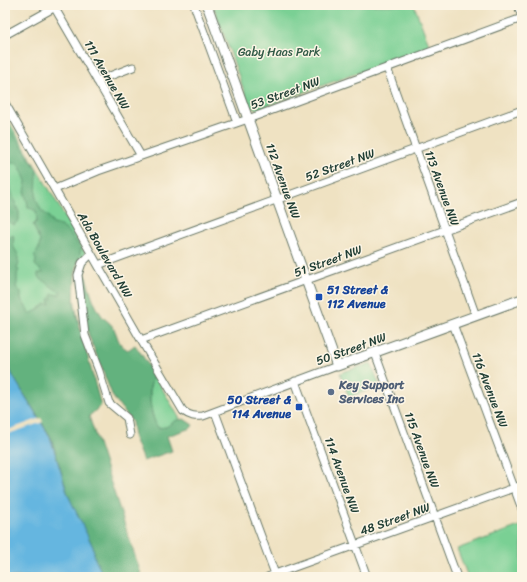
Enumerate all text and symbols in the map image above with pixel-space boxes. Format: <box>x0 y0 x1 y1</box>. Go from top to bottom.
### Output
street label: 111 Avenue NW <box>78 36 136 115</box>
park label: Gaby Haas Park <box>238 41 321 63</box>
street label: 53 Street NW <box>247 70 323 116</box>
street label: 112 Avenue NW <box>259 140 307 223</box>
street label: 52 Street NW <box>302 142 379 188</box>
street label: 113 Avenue NW <box>418 147 466 230</box>
street label: Ada Boulevard NW <box>71 207 139 303</box>
street label: 51 Street NW <box>291 238 366 284</box>
place label: 51 Street & 112 Avenue <box>327 279 389 315</box>
marker: 51 Street & 112 Avenue <box>314 292 324 302</box>
street label: 50 Street NW <box>313 326 390 372</box>
street label: 116 Avenue NW <box>466 349 515 432</box>
place label: Key Support Services Inc <box>338 374 405 410</box>
marker: Key Support Services Inc <box>326 387 336 397</box>
place label: 50 Street & 114 Avenue <box>227 389 291 425</box>
marker: 50 Street & 114 Avenue <box>294 402 304 412</box>
street label: 115 Avenue NW <box>398 409 446 492</box>
street label: 114 Avenue NW <box>318 434 366 517</box>
street label: 48 Street NW <box>357 496 434 542</box>

